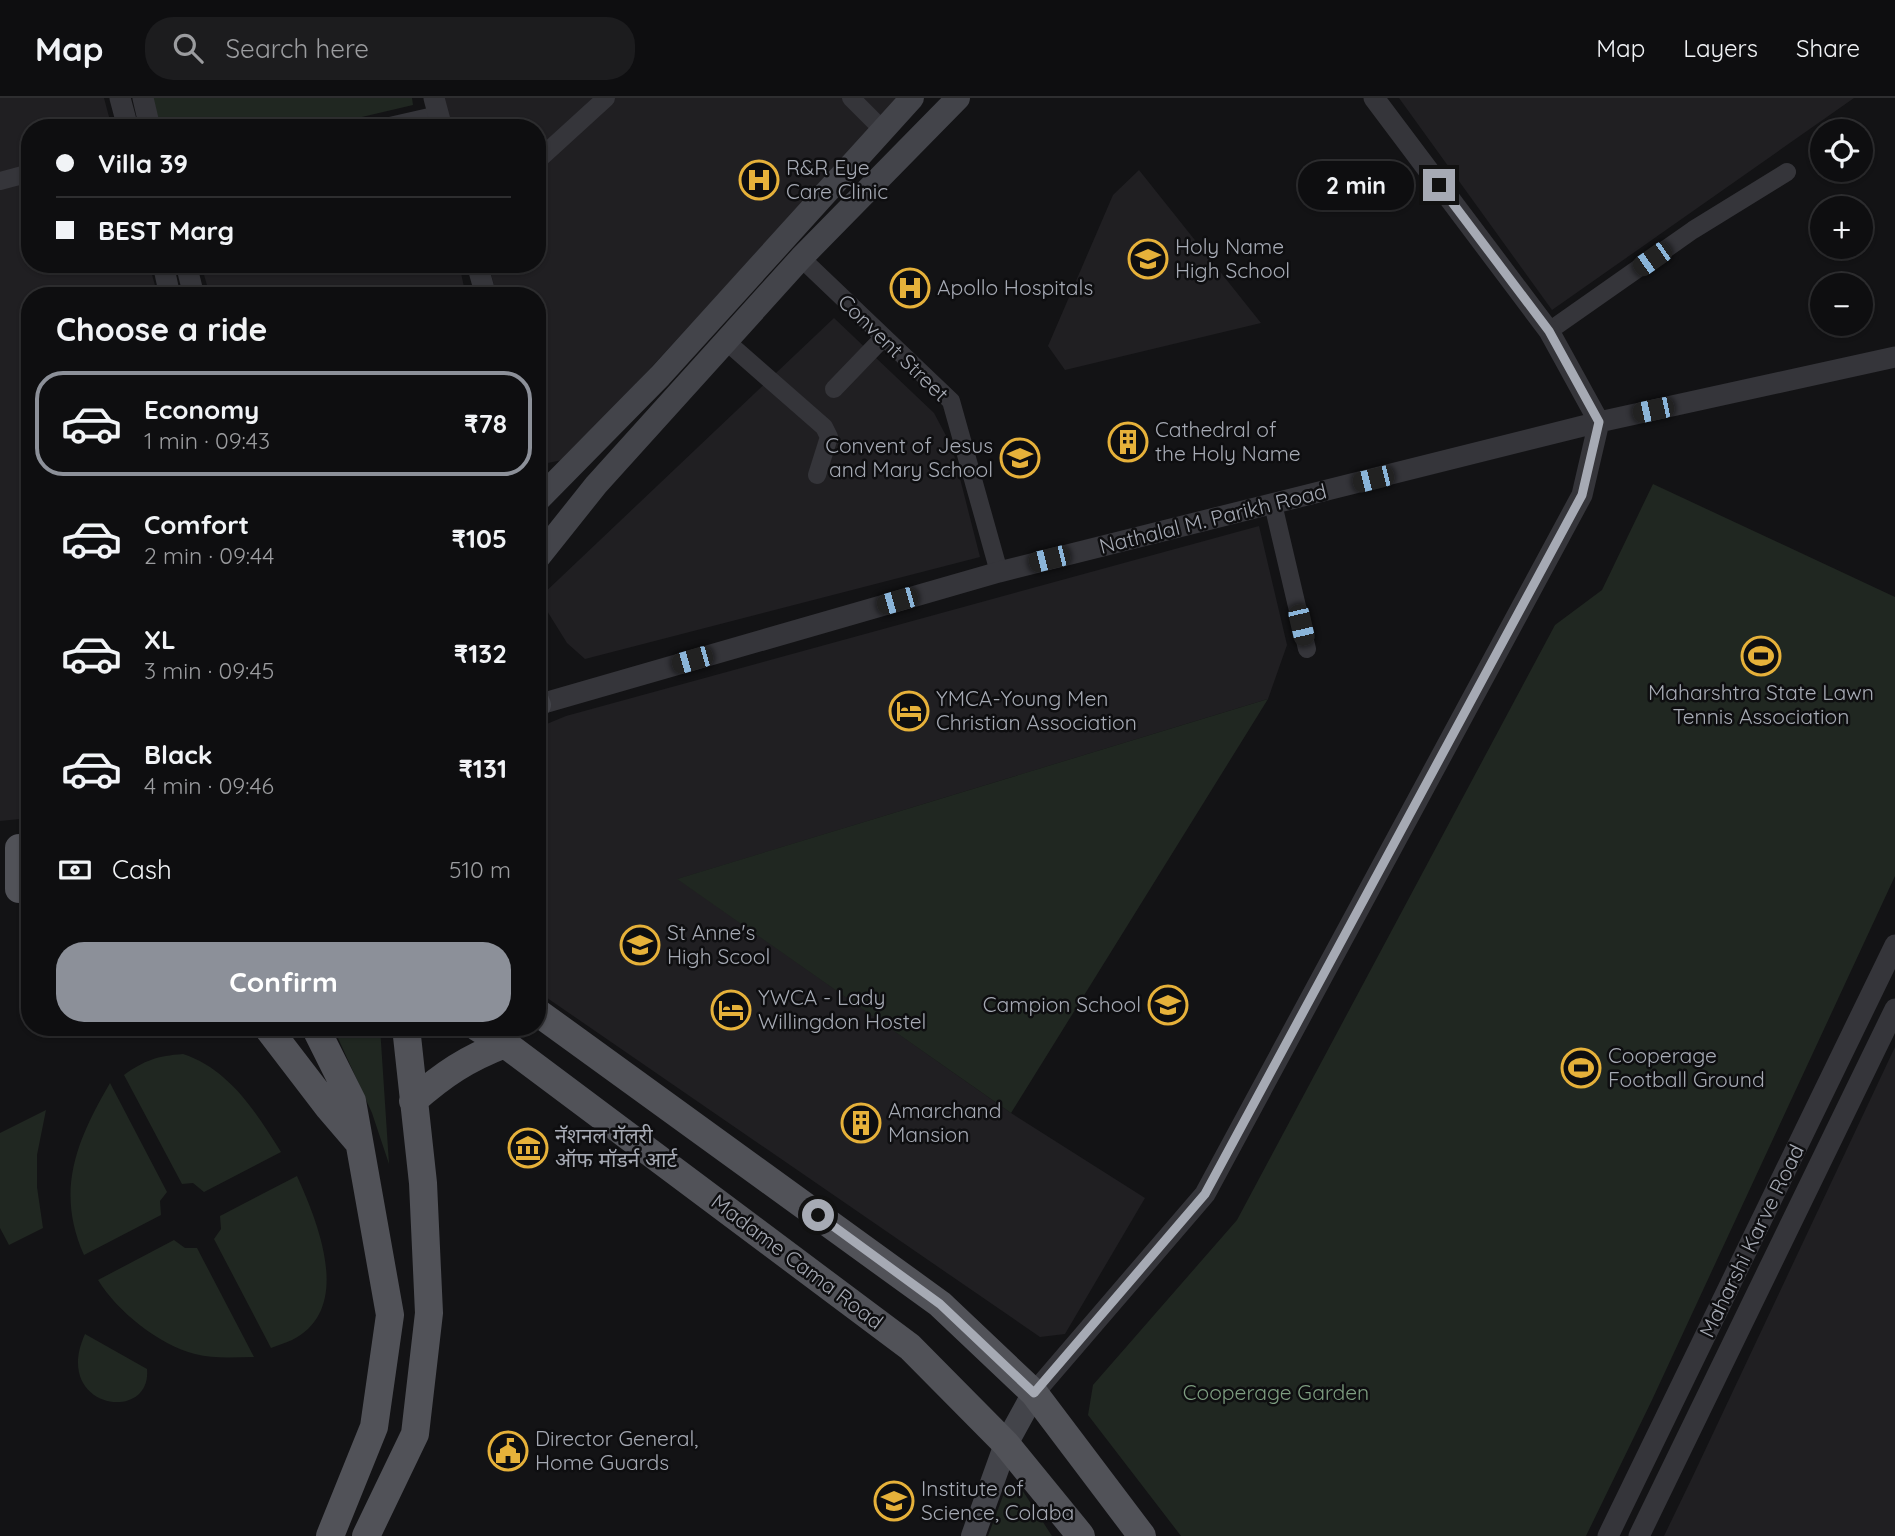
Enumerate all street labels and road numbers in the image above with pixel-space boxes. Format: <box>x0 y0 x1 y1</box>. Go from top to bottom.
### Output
street label: Convent Street <box>833 288 954 407</box>
street label: Nathalal M. Parikh Road <box>1096 477 1329 559</box>
street label: Maharshi Karve Road <box>1693 1140 1809 1341</box>
street label: Madame Cama Road <box>707 1188 889 1334</box>

